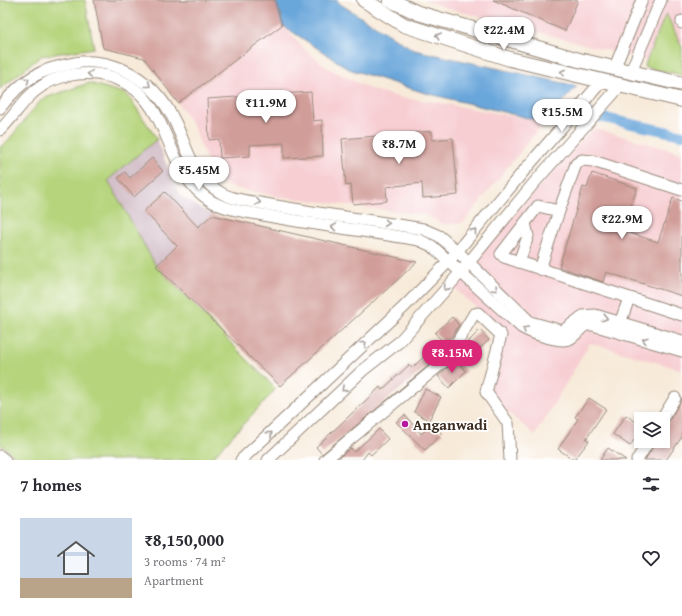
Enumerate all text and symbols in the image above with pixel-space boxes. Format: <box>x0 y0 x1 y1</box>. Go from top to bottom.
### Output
pin: ₹22.4M <box>471 17 537 51</box>
text: ₹22.4M <box>483 20 525 39</box>
one-way arrow <box>435 32 442 41</box>
one-way arrow <box>559 69 566 77</box>
one-way arrow <box>87 70 93 78</box>
one-way arrow <box>23 78 30 85</box>
one-way arrow <box>143 80 150 87</box>
pin: ₹11.9M <box>233 90 299 124</box>
text: ₹11.9M <box>245 93 287 112</box>
pin: ₹15.5M <box>529 99 595 133</box>
text: ₹15.5M <box>541 102 583 121</box>
pin: ₹8.7M <box>371 131 427 165</box>
text: ₹8.7M <box>381 134 417 153</box>
pin: ₹5.45M <box>166 157 232 191</box>
text: ₹5.45M <box>178 160 220 179</box>
one-way arrow <box>255 198 262 206</box>
pin: ₹22.9M <box>589 206 655 240</box>
text: ₹22.9M <box>601 209 643 228</box>
one-way arrow <box>384 218 390 227</box>
one-way arrow <box>331 223 337 232</box>
one-way arrow <box>470 229 477 236</box>
one-way arrow <box>443 283 450 291</box>
one-way arrow <box>490 284 498 292</box>
one-way arrow <box>601 313 608 322</box>
one-way arrow <box>522 326 529 333</box>
one-way arrow <box>641 336 648 345</box>
pin: ₹8.15M <box>419 340 485 374</box>
one-way arrow <box>360 342 367 349</box>
text: ₹8.15M <box>431 343 473 362</box>
one-way arrow <box>341 384 348 391</box>
map controls <box>634 412 670 448</box>
button: layers <box>634 412 670 448</box>
place label: Anganwadi <box>413 414 488 435</box>
marker: Anganwadi <box>400 419 410 429</box>
one-way arrow <box>265 431 273 438</box>
text: 7 homes <box>20 472 82 497</box>
icon: filters <box>640 473 662 495</box>
text: ₹8,150,000 <box>144 527 224 552</box>
icon: home <box>52 534 100 582</box>
icon: heart <box>640 547 662 569</box>
text: 3 rooms · 74 m² <box>144 552 226 571</box>
text: Apartment <box>144 571 204 590</box>

